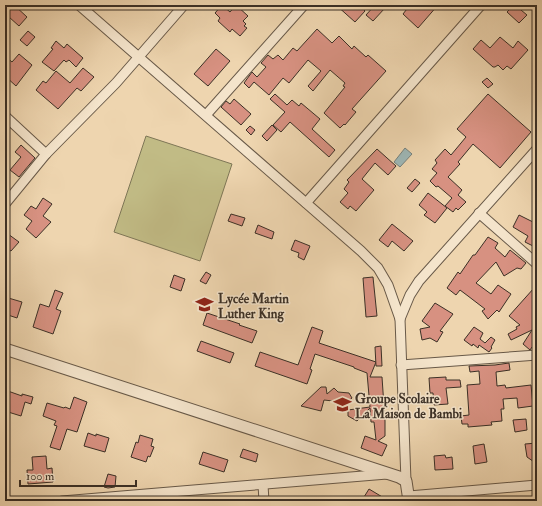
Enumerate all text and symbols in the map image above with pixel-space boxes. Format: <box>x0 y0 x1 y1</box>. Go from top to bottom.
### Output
place label: Lycée Martin Luther King <box>218 291 289 323</box>
school or university icon: Lycée Martin Luther King <box>195 295 215 315</box>
place label: Groupe Scolaire La Maison de Bambi <box>355 391 463 422</box>
school or university icon: Groupe Scolaire La Maison de Bambi <box>332 395 352 415</box>
scale bar <box>20 462 136 488</box>
text: 100 m <box>26 469 55 484</box>

